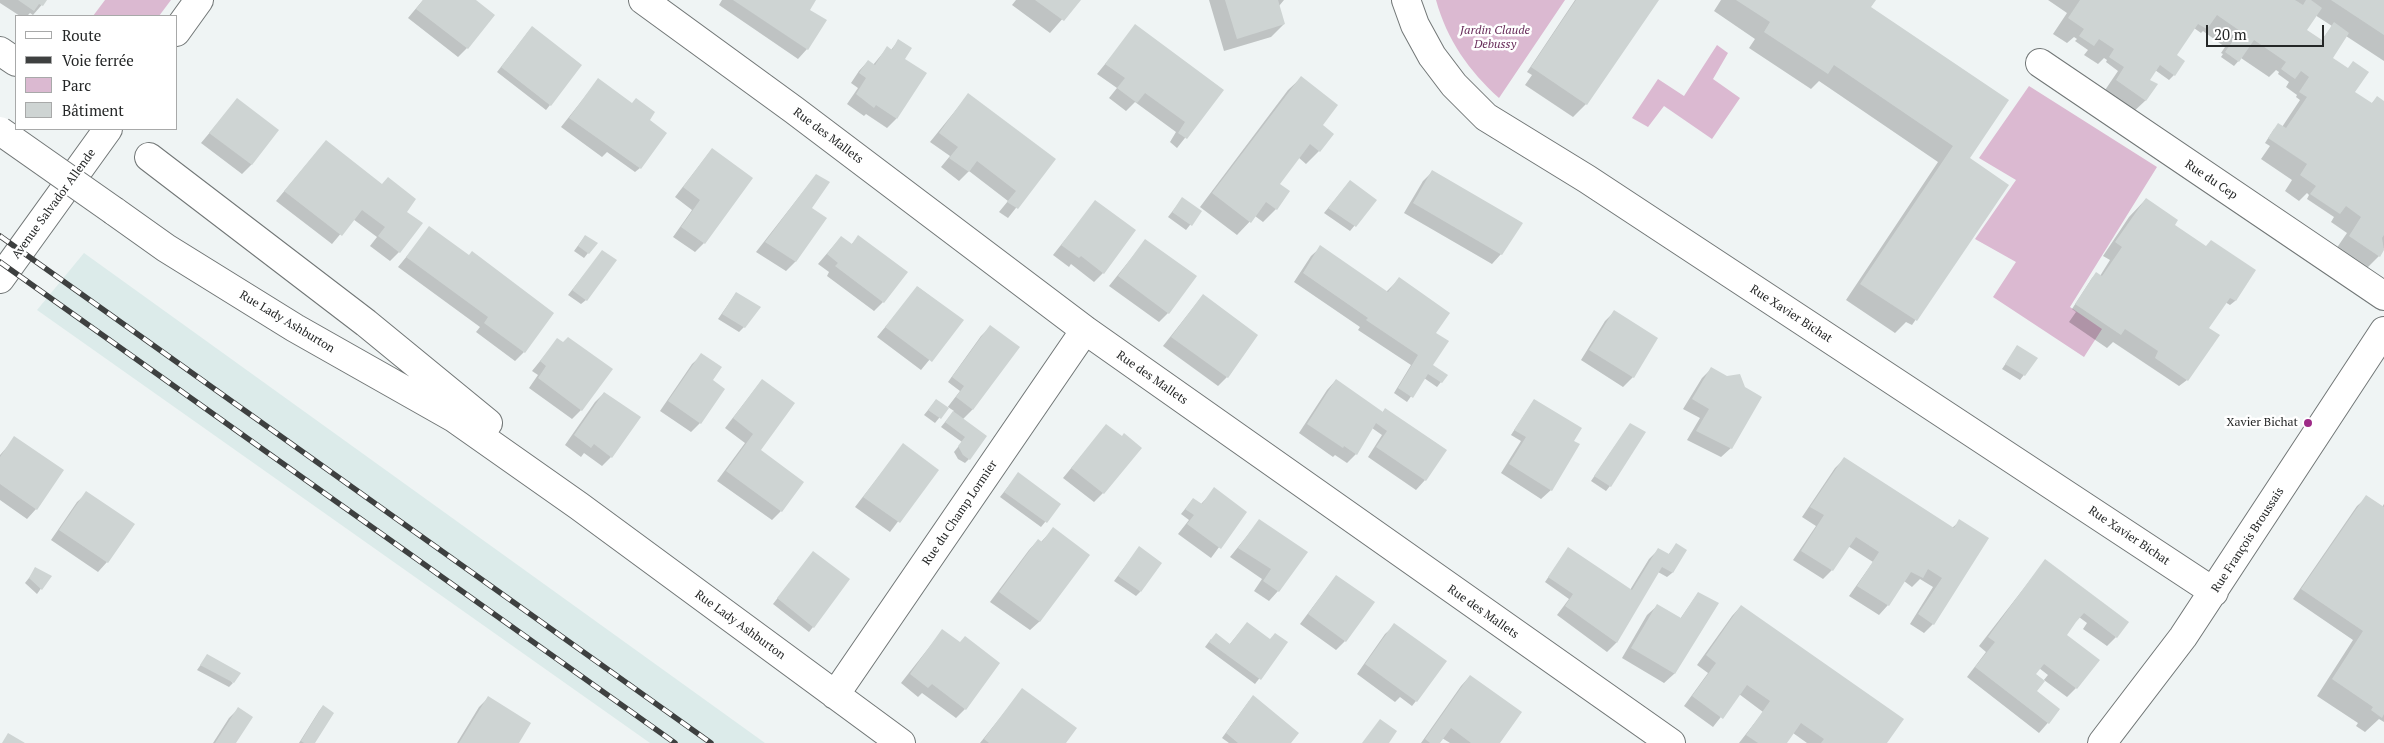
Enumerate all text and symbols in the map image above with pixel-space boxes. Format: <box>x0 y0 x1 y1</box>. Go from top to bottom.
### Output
legend <box>15 15 178 130</box>
scale bar <box>2209 15 2326 47</box>
park label: Jardin Claude Debussy <box>1460 24 1530 52</box>
text: 20 m <box>2214 24 2247 44</box>
text: Route <box>62 25 101 45</box>
text: Voie ferrée <box>62 50 134 70</box>
text: Parc <box>62 75 91 95</box>
text: Bâtiment <box>62 100 124 120</box>
street label: Rue des Mallets <box>790 105 866 167</box>
street label: Avenue Salvador Allende <box>9 146 99 262</box>
street label: Rue du Cep <box>2182 157 2240 203</box>
street label: Rue Xavier Bichat <box>1747 282 1835 346</box>
street label: Rue Lady Ashburton <box>237 288 337 356</box>
street label: Rue des Mallets <box>1114 348 1190 408</box>
place label: Xavier Bichat <box>2227 416 2298 430</box>
marker: Xavier Bichat <box>2302 417 2314 429</box>
street label: Rue du Champ Lormier <box>920 458 1000 568</box>
street label: Rue François Broussais <box>2209 485 2287 595</box>
street label: Rue Xavier Bichat <box>2086 503 2172 569</box>
street label: Rue des Mallets <box>1445 582 1521 642</box>
street label: Rue Lady Ashburton <box>692 587 788 663</box>

